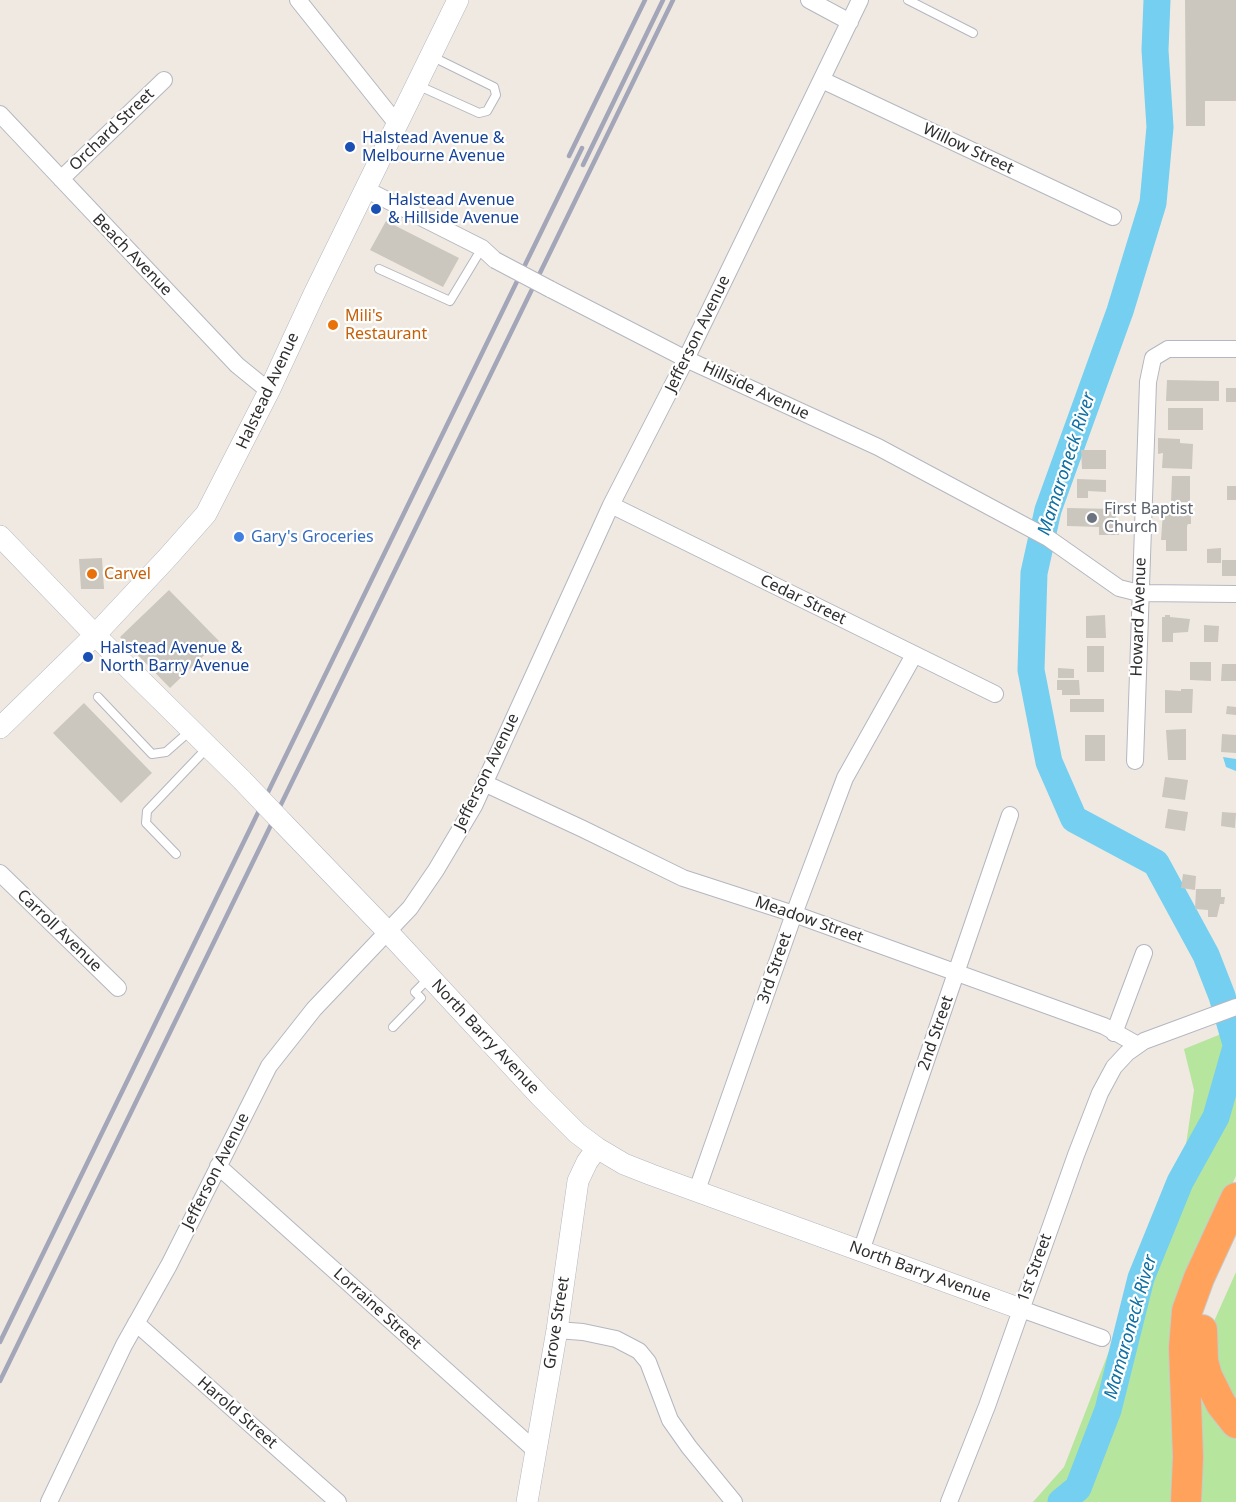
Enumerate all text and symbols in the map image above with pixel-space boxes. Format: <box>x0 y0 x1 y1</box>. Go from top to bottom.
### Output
street label: Orchard Street <box>66 85 158 175</box>
street label: Willow Street <box>920 120 1016 178</box>
place label: Halstead Avenue & Melbourne Avenue <box>362 128 505 166</box>
marker: Halstead Avenue & Melbourne Avenue <box>343 140 357 154</box>
place label: Halstead Avenue & Hillside Avenue <box>388 190 519 228</box>
marker: Halstead Avenue & Hillside Avenue <box>369 202 383 216</box>
street label: Beach Avenue <box>88 210 176 300</box>
street label: Jefferson Avenue <box>661 272 735 396</box>
place label: Mili's Restaurant <box>345 306 427 344</box>
marker: Mili's Restaurant <box>326 318 340 332</box>
street label: Halstead Avenue <box>233 330 303 452</box>
street label: Hillside Avenue <box>700 358 812 424</box>
water label: Mamaroneck River <box>1034 390 1100 538</box>
place label: First Baptist Church <box>1104 499 1193 537</box>
marker: First Baptist Church <box>1085 511 1099 525</box>
place label: Gary's Groceries <box>251 527 374 547</box>
marker: Gary's Groceries <box>232 530 246 544</box>
street label: Howard Avenue <box>1127 557 1151 677</box>
place label: Carvel <box>104 564 151 584</box>
marker: Carvel <box>85 567 99 581</box>
street label: Cedar Street <box>757 571 849 629</box>
place label: Halstead Avenue & North Barry Avenue <box>100 638 249 676</box>
marker: Halstead Avenue & North Barry Avenue <box>81 650 95 664</box>
street label: Jefferson Avenue <box>450 710 524 834</box>
street label: Carroll Avenue <box>13 886 105 976</box>
street label: Meadow Street <box>752 893 866 947</box>
street label: 3rd Street <box>754 930 796 1006</box>
street label: North Barry Avenue <box>427 976 543 1098</box>
street label: 2nd Street <box>914 993 958 1073</box>
street label: Jefferson Avenue <box>178 1110 254 1232</box>
street label: 1st Street <box>1014 1231 1056 1305</box>
street label: North Barry Avenue <box>847 1237 993 1307</box>
water label: Mamaroneck River <box>1100 1252 1162 1402</box>
street label: Lorraine Street <box>329 1264 425 1354</box>
street label: Grove Street <box>540 1275 574 1371</box>
street label: Harold Street <box>193 1373 281 1453</box>

